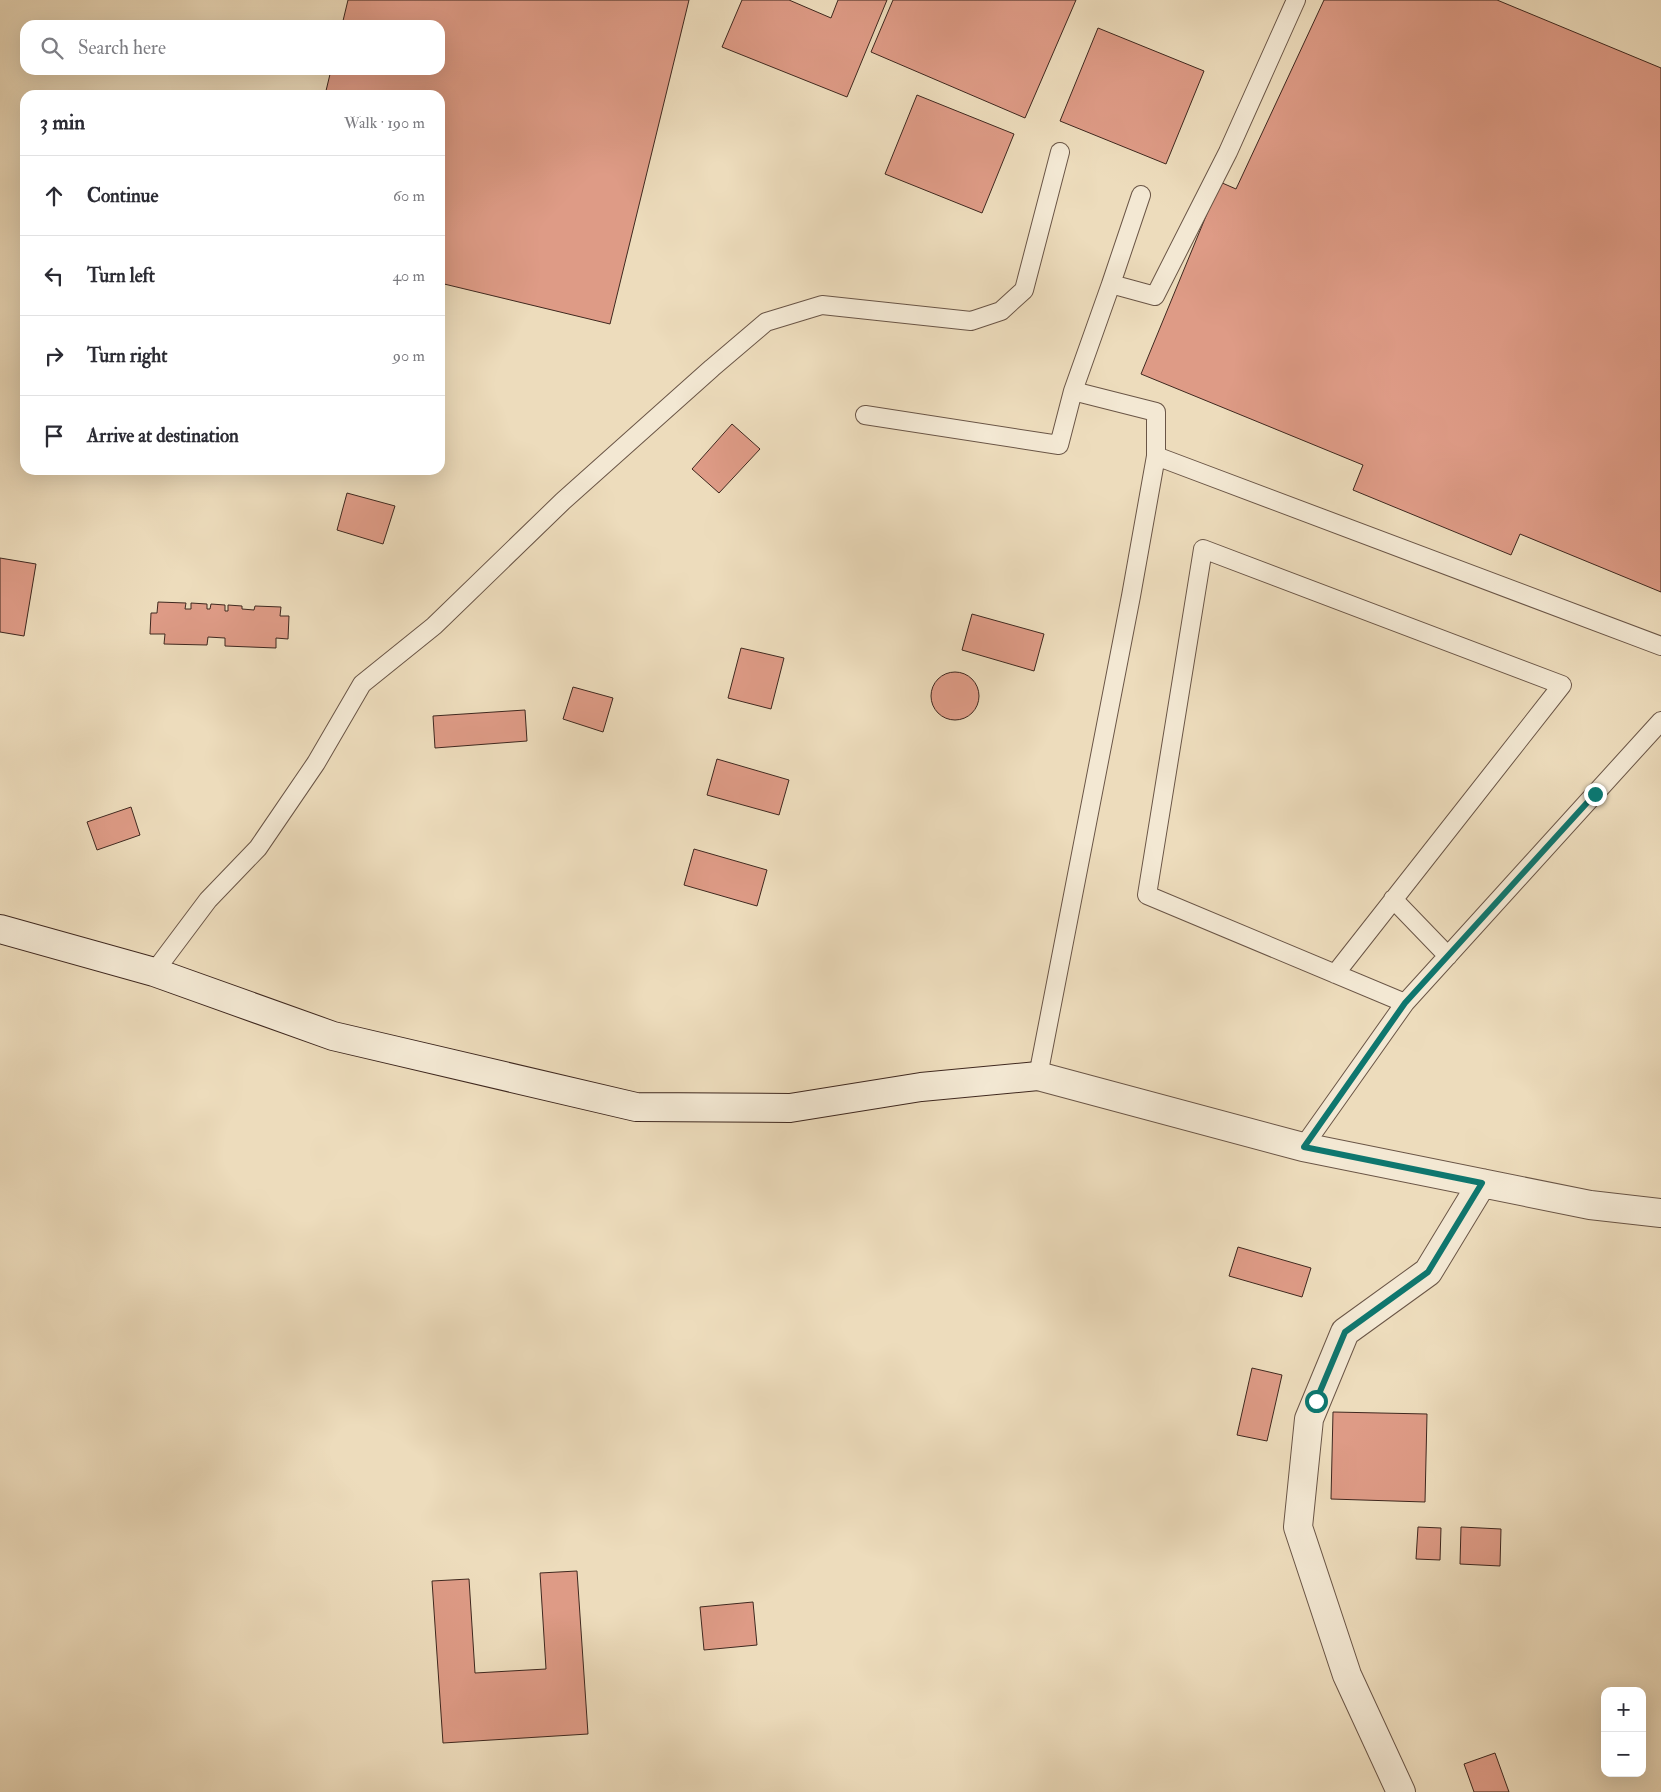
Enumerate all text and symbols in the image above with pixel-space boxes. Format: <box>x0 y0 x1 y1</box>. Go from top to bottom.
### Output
search box <box>20 20 445 75</box>
icon: search <box>38 34 66 62</box>
text: Search here <box>78 36 166 60</box>
text: 3 min <box>40 109 85 136</box>
text: Walk · 190 m <box>344 113 425 133</box>
icon: ahead <box>40 182 68 210</box>
text: Continue <box>87 184 158 208</box>
text: 60 m <box>393 186 425 206</box>
icon: left <box>40 262 68 290</box>
text: Turn left <box>87 264 155 288</box>
text: 40 m <box>392 266 425 286</box>
icon: right <box>40 342 68 370</box>
text: Turn right <box>87 344 167 368</box>
text: 90 m <box>393 346 425 366</box>
icon: arrive <box>40 422 68 450</box>
text: Arrive at destination <box>87 424 239 448</box>
route end <box>1584 783 1607 806</box>
route start <box>1305 1390 1328 1413</box>
map controls <box>1601 1687 1646 1777</box>
button: + <box>1601 1687 1646 1732</box>
button: − <box>1601 1732 1646 1777</box>

